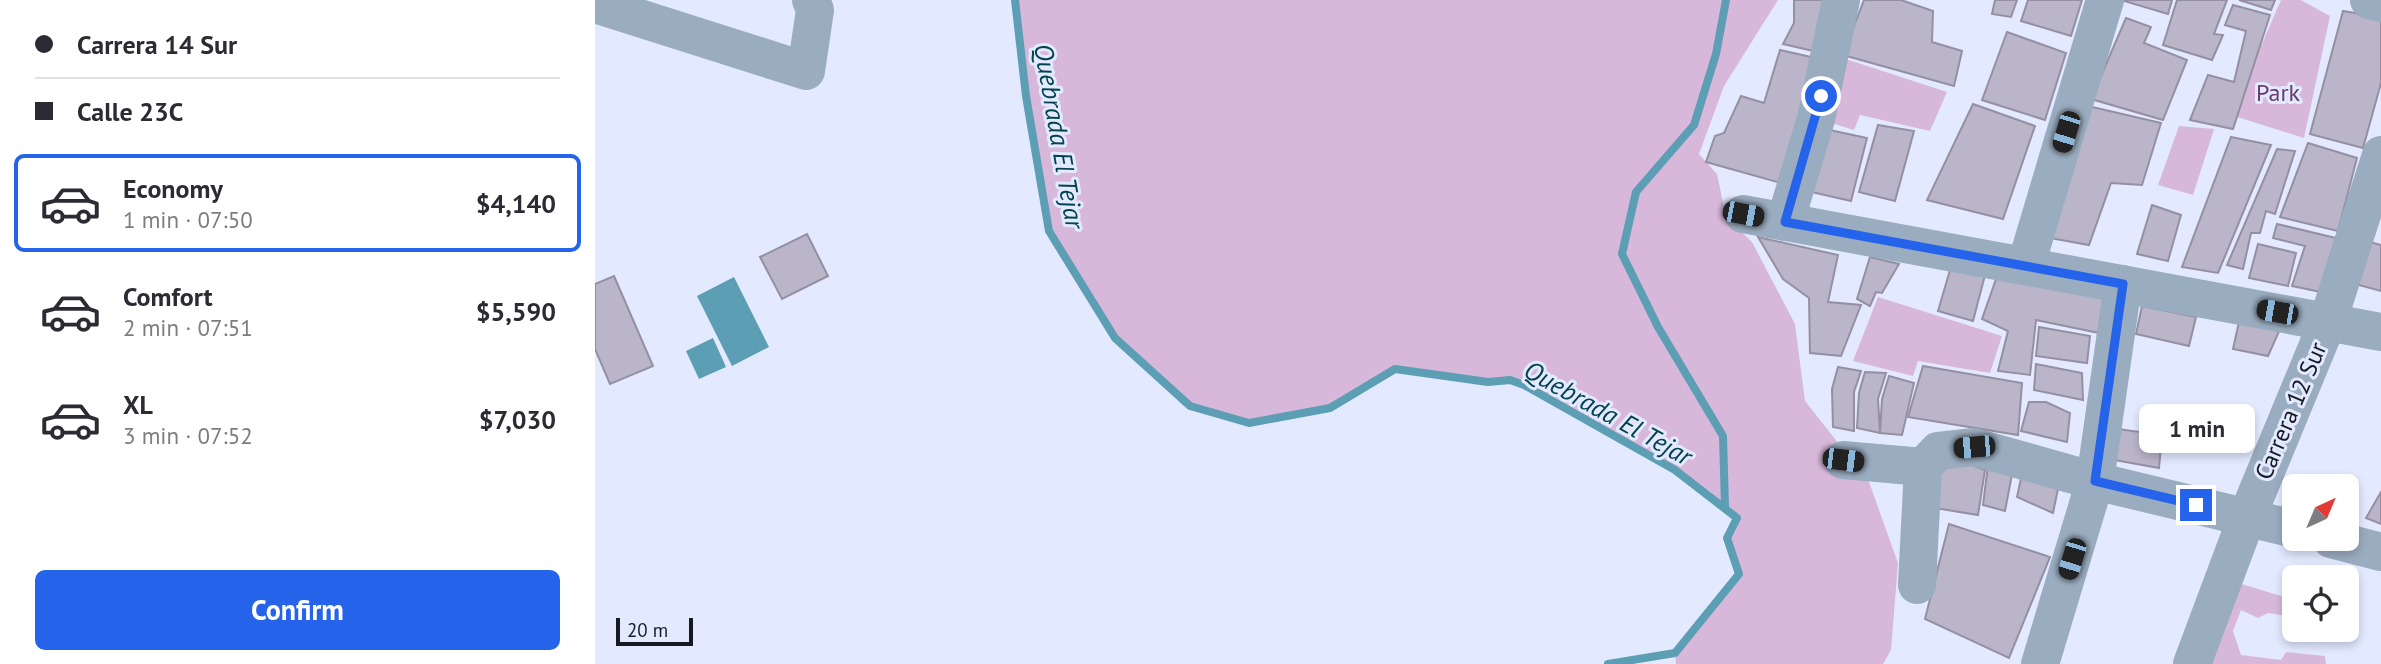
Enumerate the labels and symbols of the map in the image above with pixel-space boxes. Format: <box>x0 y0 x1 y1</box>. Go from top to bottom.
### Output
water label: Quebrada El Tejar <box>1027 41 1092 232</box>
park label: Park <box>2256 77 2301 108</box>
route start <box>1805 80 1837 112</box>
car <box>2050 109 2083 155</box>
car <box>1721 200 1766 228</box>
car <box>2255 298 2300 326</box>
street label: Carrera 12 Sur <box>2248 337 2333 484</box>
water label: Quebrada El Tejar <box>1519 353 1699 473</box>
callout: 1 min <box>2138 404 2254 452</box>
car <box>1953 435 1996 459</box>
car <box>1821 447 1866 473</box>
north arrow <box>2282 474 2359 551</box>
route end <box>2180 489 2212 521</box>
car <box>2056 536 2089 582</box>
scale bar <box>616 615 693 647</box>

